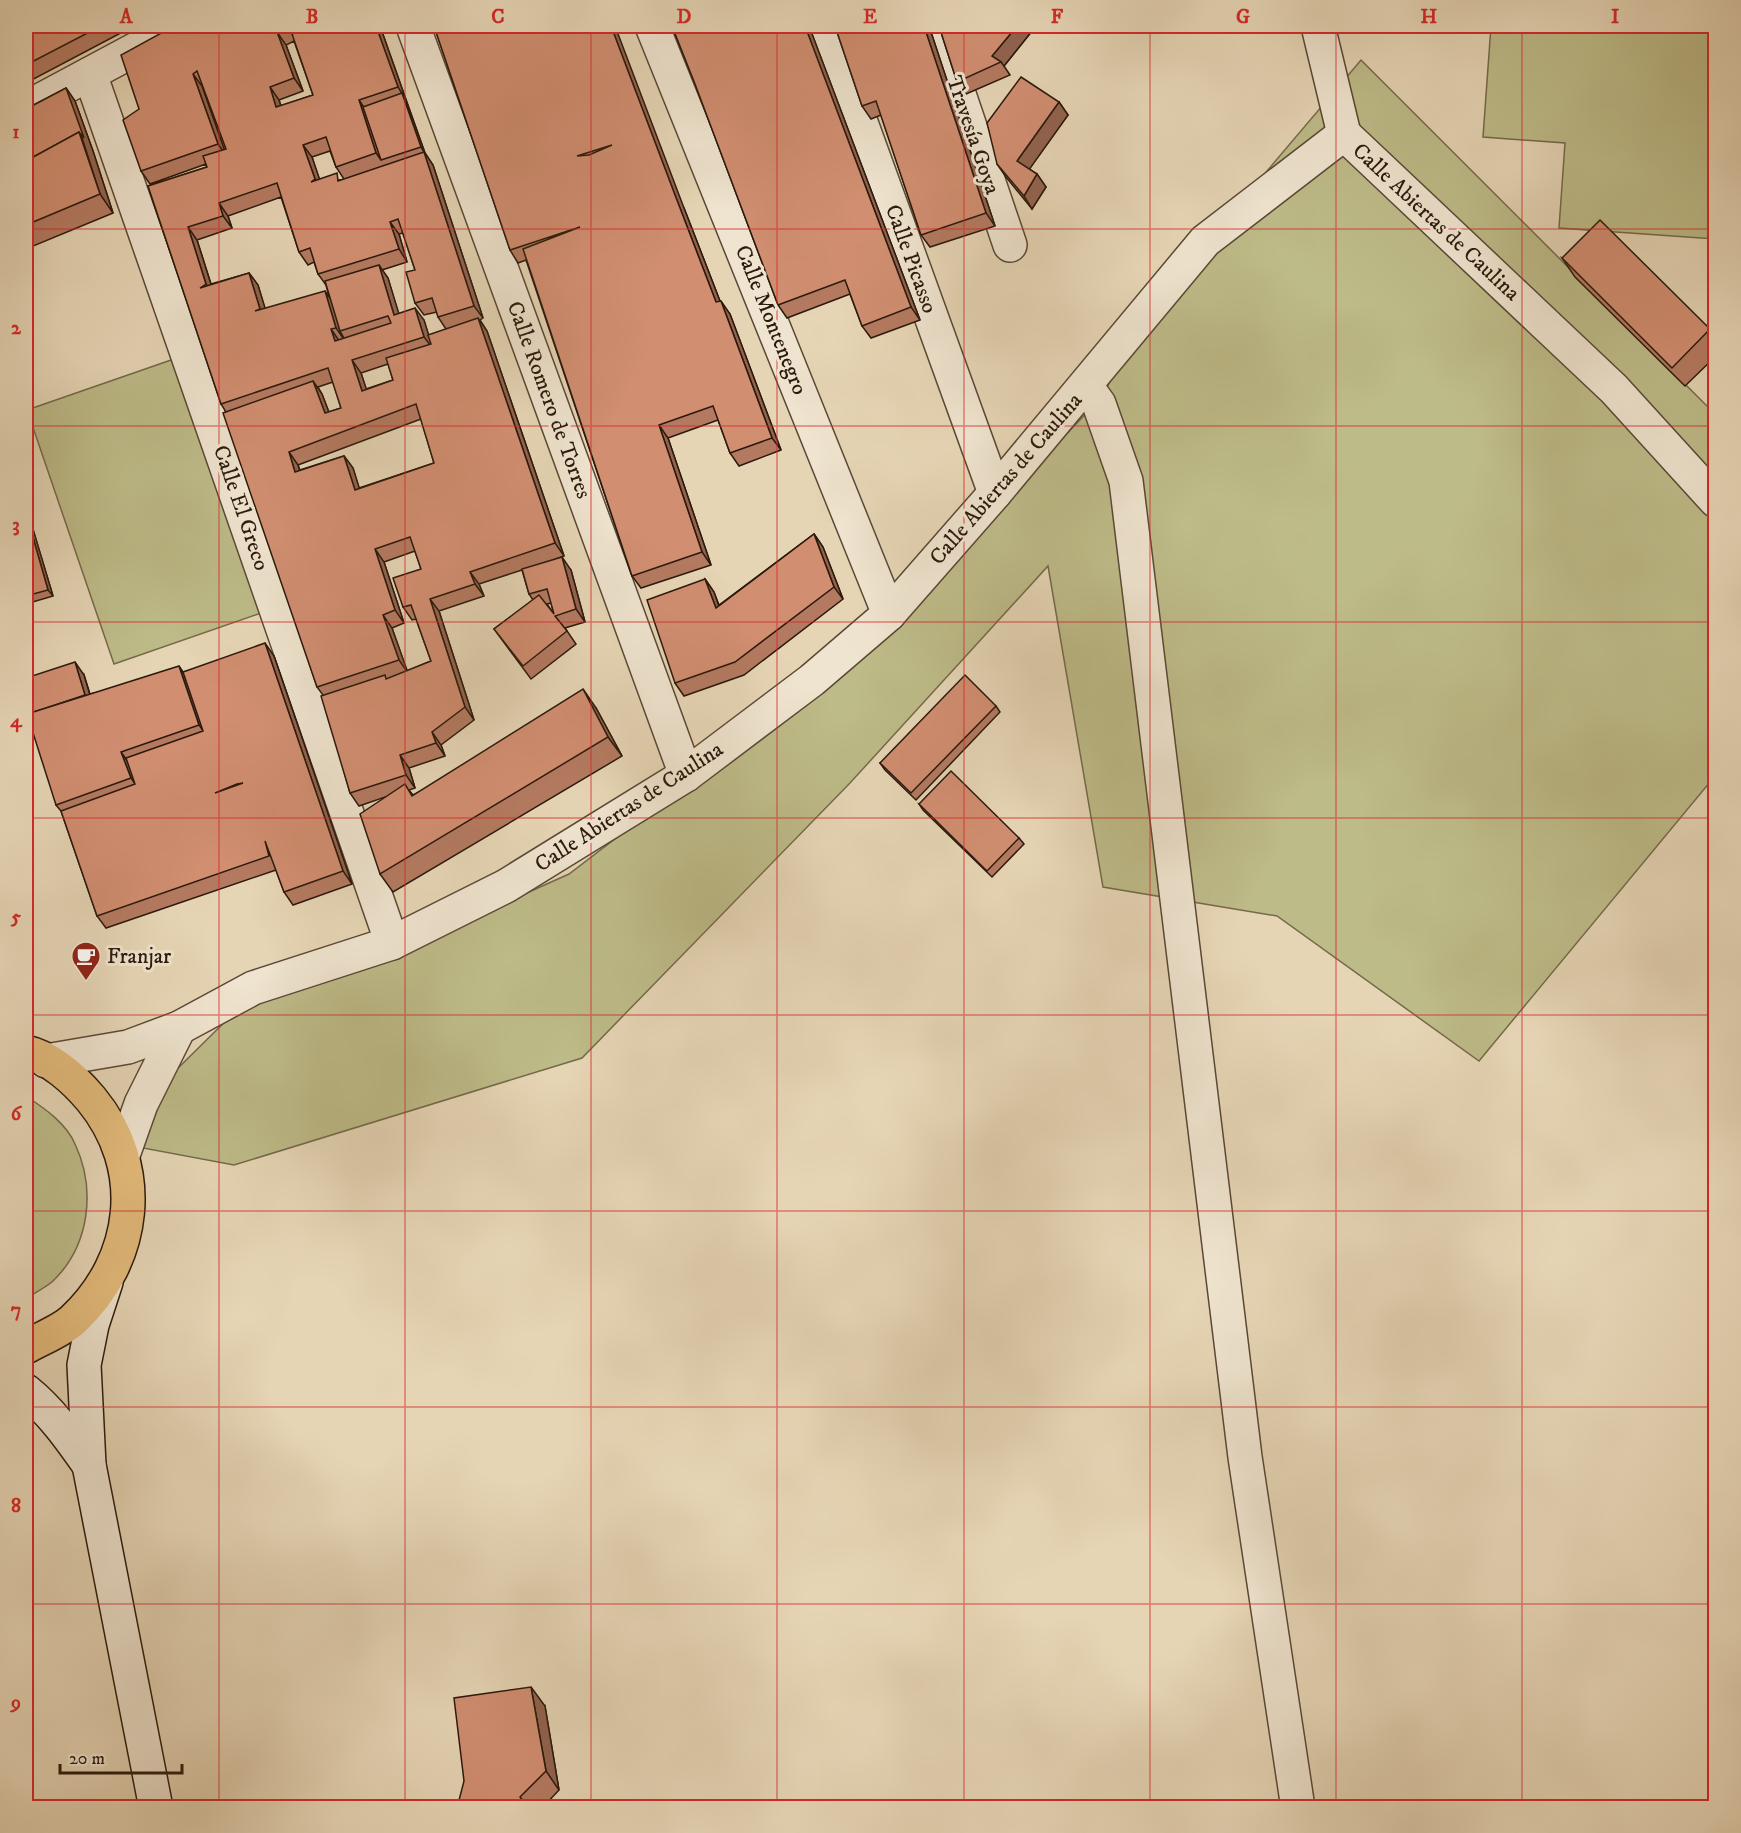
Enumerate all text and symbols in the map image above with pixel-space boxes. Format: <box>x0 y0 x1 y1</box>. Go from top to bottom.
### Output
text: A <box>119 5 134 30</box>
text: B <box>306 5 318 30</box>
text: C <box>491 5 505 30</box>
text: D <box>677 5 692 30</box>
text: E <box>863 5 877 30</box>
text: F <box>1051 5 1064 30</box>
text: G <box>1236 5 1250 30</box>
text: H <box>1421 5 1438 30</box>
text: I <box>1611 5 1619 30</box>
street label: Travesía Goya <box>940 72 1006 198</box>
text: 1 <box>12 120 20 145</box>
street label: Calle Abiertas de Caulina <box>1347 137 1526 307</box>
street label: Calle Picasso <box>879 201 943 317</box>
street label: Calle Montenegro <box>729 241 813 399</box>
street label: Calle Romero de Torres <box>501 298 597 502</box>
text: 2 <box>11 316 22 341</box>
street label: Calle Abiertas de Caulina <box>924 387 1089 571</box>
street label: Calle El Greco <box>207 442 275 574</box>
text: 3 <box>12 513 20 538</box>
text: 4 <box>10 709 23 734</box>
street label: Calle Abiertas de Caulina <box>530 736 729 878</box>
text: 5 <box>10 905 21 930</box>
cafe icon: Franjar <box>70 940 102 982</box>
place label: Franjar <box>107 943 172 970</box>
text: 6 <box>11 1102 23 1127</box>
text: 7 <box>11 1298 21 1323</box>
text: 8 <box>11 1494 21 1519</box>
text: 9 <box>9 1691 21 1716</box>
scale bar <box>60 1737 182 1775</box>
text: 20 m <box>69 1748 105 1770</box>

